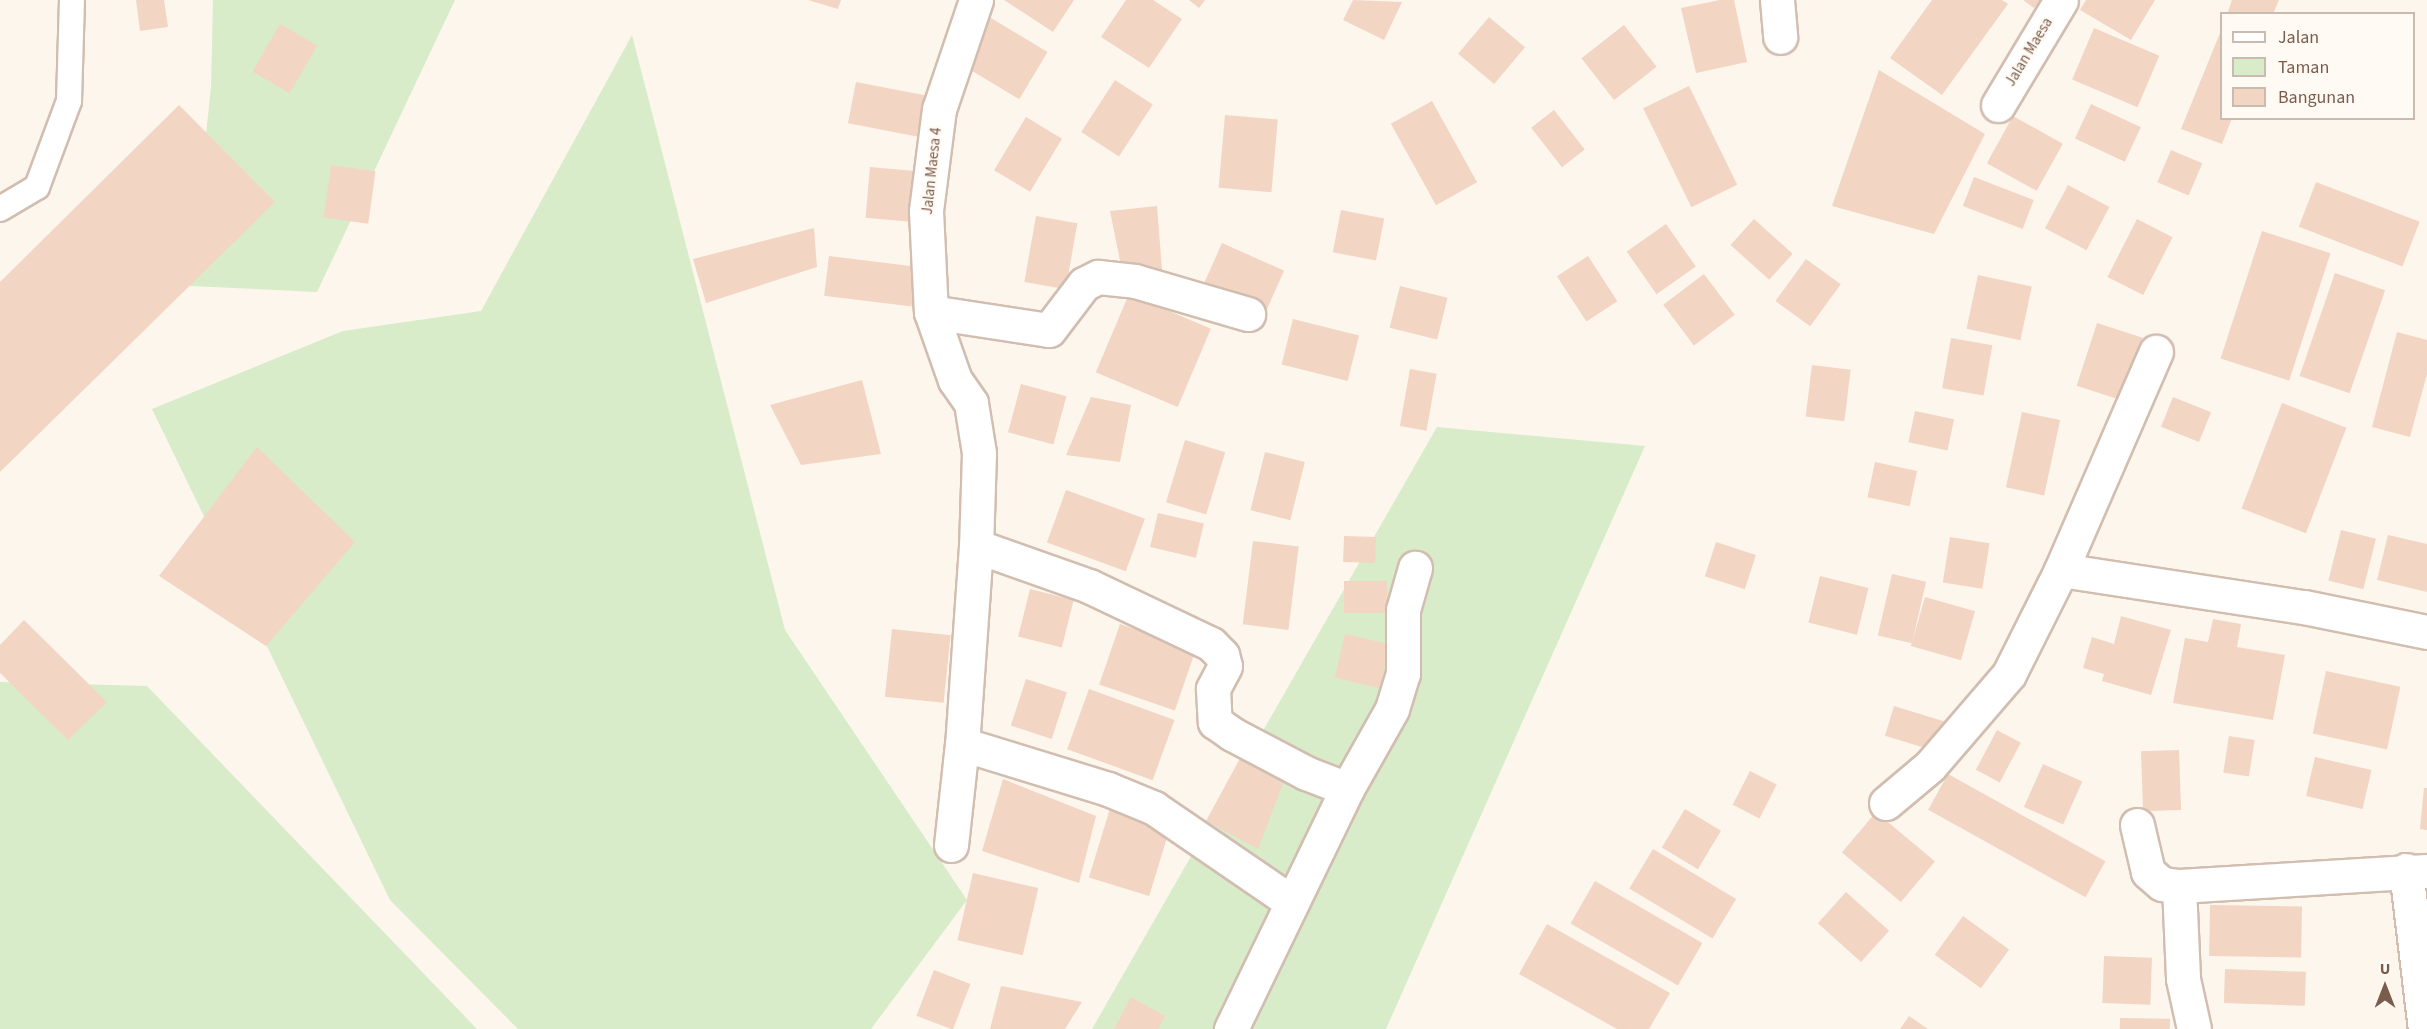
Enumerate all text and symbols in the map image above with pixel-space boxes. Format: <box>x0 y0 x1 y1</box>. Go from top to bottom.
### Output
legend <box>2220 12 2415 120</box>
street label: Jalan Maesa <box>2001 14 2057 90</box>
text: Jalan <box>2278 25 2319 50</box>
text: Taman <box>2278 55 2329 80</box>
text: Bangunan <box>2278 85 2355 110</box>
street label: Jalan Maesa 4 <box>918 127 946 215</box>
north arrow <box>2355 957 2415 1017</box>
text: U <box>2380 958 2390 980</box>

